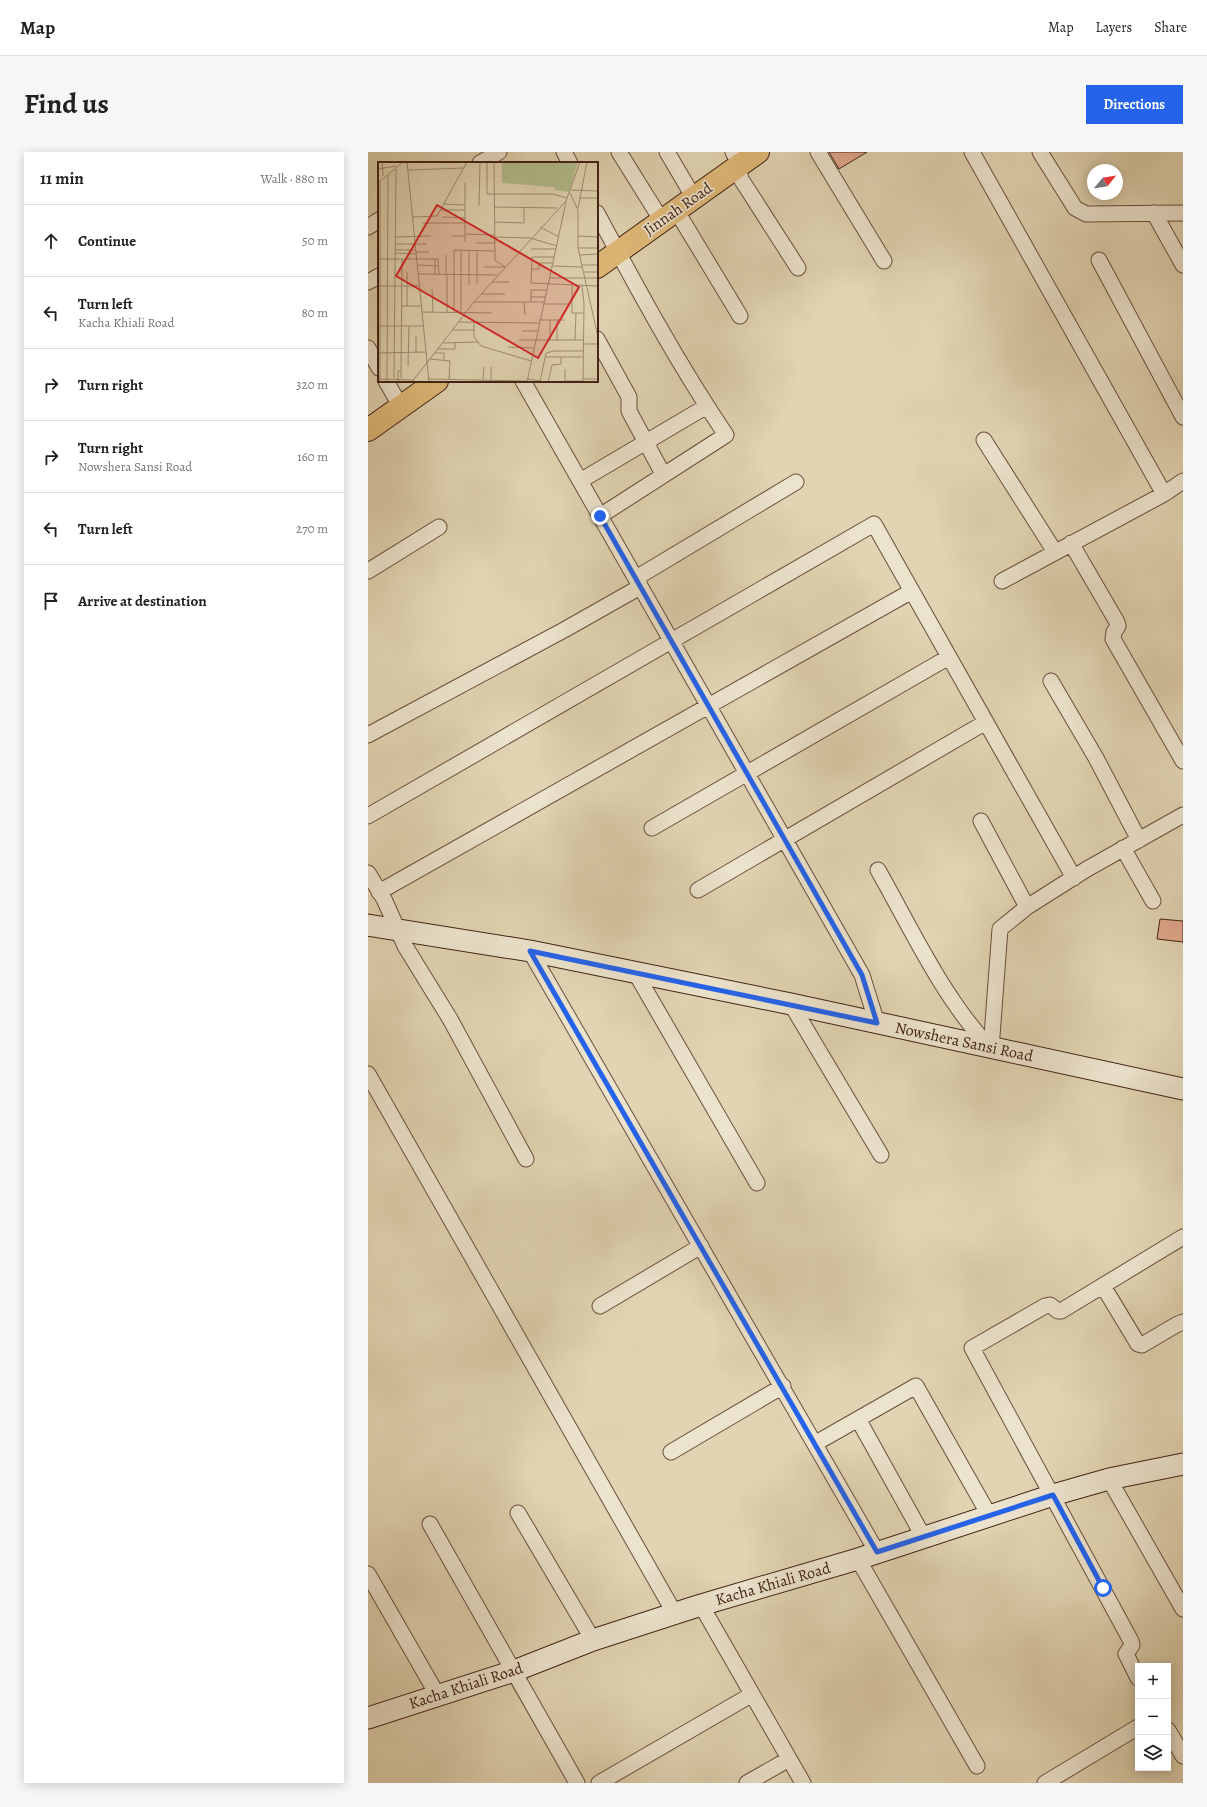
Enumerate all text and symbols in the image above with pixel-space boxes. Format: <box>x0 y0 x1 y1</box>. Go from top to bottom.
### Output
text: Map <box>20 15 55 41</box>
text: Map <box>1048 18 1074 37</box>
text: Layers <box>1096 18 1132 37</box>
text: Share <box>1154 18 1187 37</box>
text: Find us <box>24 85 109 123</box>
button: Directions <box>1086 85 1183 124</box>
inset map <box>378 162 598 382</box>
north arrow <box>1087 164 1123 200</box>
text: 11 min <box>40 167 84 190</box>
text: Walk · 880 m <box>261 170 328 187</box>
street label: Jinnah Road <box>639 177 717 241</box>
icon: ahead <box>40 230 62 252</box>
text: Continue <box>78 231 136 251</box>
text: 50 m <box>302 232 328 249</box>
text: Turn left <box>78 294 133 314</box>
icon: left <box>40 302 62 324</box>
text: 80 m <box>301 304 328 321</box>
text: Kacha Khiali Road <box>78 314 175 331</box>
icon: right <box>40 374 62 396</box>
text: Turn right <box>78 375 143 395</box>
text: 320 m <box>296 376 328 393</box>
text: Turn right <box>78 438 143 458</box>
icon: right <box>40 446 62 468</box>
text: 160 m <box>297 448 328 465</box>
text: Nowshera Sansi Road <box>78 458 192 475</box>
route end <box>591 507 609 525</box>
icon: left <box>40 518 62 540</box>
text: Turn left <box>78 519 133 539</box>
text: 270 m <box>296 520 328 537</box>
icon: arrive <box>40 590 62 612</box>
text: Arrive at destination <box>78 591 207 611</box>
street label: Nowshera Sansi Road <box>893 1017 1036 1067</box>
street label: Kacha Khiali Road <box>713 1557 833 1611</box>
route start <box>1094 1579 1112 1597</box>
street label: Kacha Khiali Road <box>406 1657 526 1715</box>
map controls <box>1135 1663 1171 1771</box>
button: + <box>1135 1663 1171 1699</box>
button: − <box>1135 1699 1171 1735</box>
button: layers <box>1135 1735 1171 1771</box>

